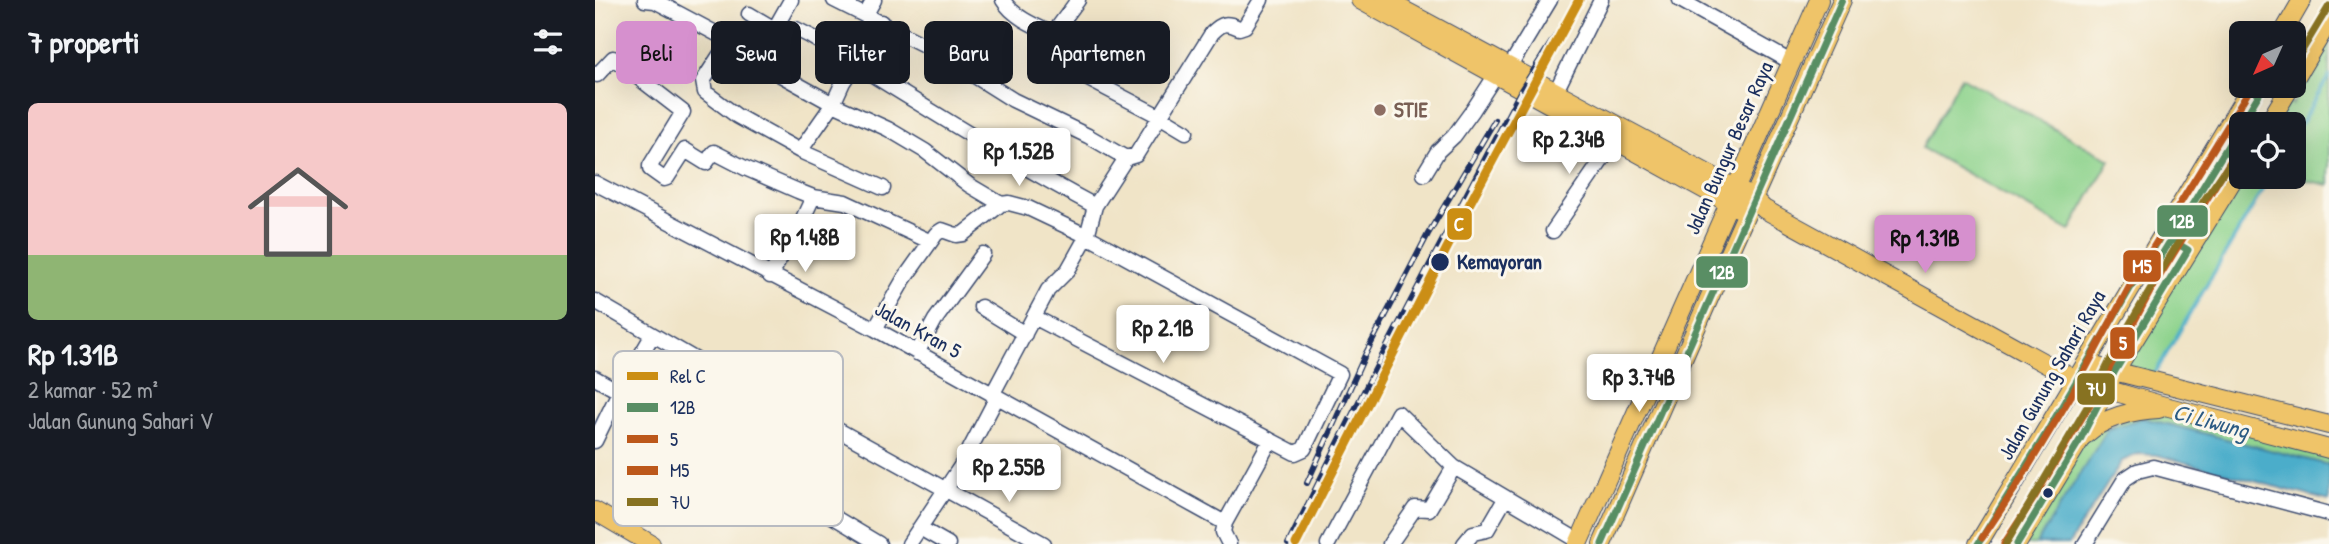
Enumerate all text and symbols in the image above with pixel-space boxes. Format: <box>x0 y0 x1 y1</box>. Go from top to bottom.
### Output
chip: Beli <box>616 21 697 84</box>
chip: Sewa <box>711 21 801 84</box>
chip: Filter <box>815 21 910 84</box>
chip: Baru <box>924 21 1013 84</box>
chip: Apartemen <box>1027 21 1170 84</box>
north arrow <box>2229 21 2307 98</box>
map controls <box>2229 21 2306 189</box>
text: 7 properti <box>28 22 140 62</box>
icon: filters <box>529 23 567 61</box>
street label: Jalan Bungur Besar Raya <box>1677 57 1780 239</box>
place label: STIE <box>1394 95 1428 124</box>
marker: STIE <box>1372 102 1388 118</box>
button: locate <box>2229 112 2306 189</box>
pin: Rp 2.34B <box>1497 116 1641 176</box>
text: Rp 2.34B <box>1533 123 1605 154</box>
pin: Rp 1.52B <box>947 128 1091 188</box>
text: Rp 1.52B <box>983 135 1055 166</box>
icon: home <box>235 149 361 275</box>
line badge: 12B <box>2156 204 2209 238</box>
line badge: C <box>1446 207 1473 241</box>
text: 12B <box>2169 208 2195 234</box>
text: C <box>1454 211 1464 237</box>
pin: Rp 1.48B <box>733 215 877 274</box>
pin: Rp 1.31B <box>1853 216 1997 275</box>
text: Rp 1.48B <box>770 221 840 252</box>
text: Rp 1.31B <box>1890 222 1960 253</box>
place label: Kemayoran <box>1457 247 1542 277</box>
line badge: M5 <box>2122 249 2162 283</box>
marker: Kemayoran <box>1429 251 1451 273</box>
text: M5 <box>2132 253 2153 279</box>
line badge: 12B <box>1695 255 1749 289</box>
text: 12B <box>1709 259 1735 285</box>
street label: Jalan Gunung Sahari Raya <box>1991 285 2112 465</box>
street label: Jalan Kran 5 <box>870 294 967 365</box>
pin: Rp 2.1B <box>1098 306 1228 365</box>
text: Rp 2.1B <box>1132 312 1194 343</box>
line badge: 5 <box>2109 326 2136 360</box>
text: 5 <box>2119 330 2128 356</box>
text: Rp 1.31B <box>28 334 118 374</box>
legend <box>613 351 843 526</box>
pin: Rp 3.74B <box>1567 354 1711 414</box>
text: Rp 3.74B <box>1603 361 1675 392</box>
text: Rel C <box>670 363 706 389</box>
line badge: 7U <box>2076 372 2116 406</box>
text: 2 kamar · 52 m² <box>28 374 158 405</box>
text: 7U <box>2085 376 2106 402</box>
text: 12B <box>670 394 695 420</box>
water label: Ci Liwung <box>2170 396 2254 447</box>
text: Jalan Gunung Sahari V <box>28 405 213 436</box>
text: 5 <box>670 426 678 452</box>
pin: Rp 2.55B <box>937 444 1081 504</box>
text: Rp 2.55B <box>973 451 1045 482</box>
text: M5 <box>670 457 689 483</box>
unlabelled marker <box>2041 486 2055 500</box>
text: 7U <box>670 489 690 515</box>

